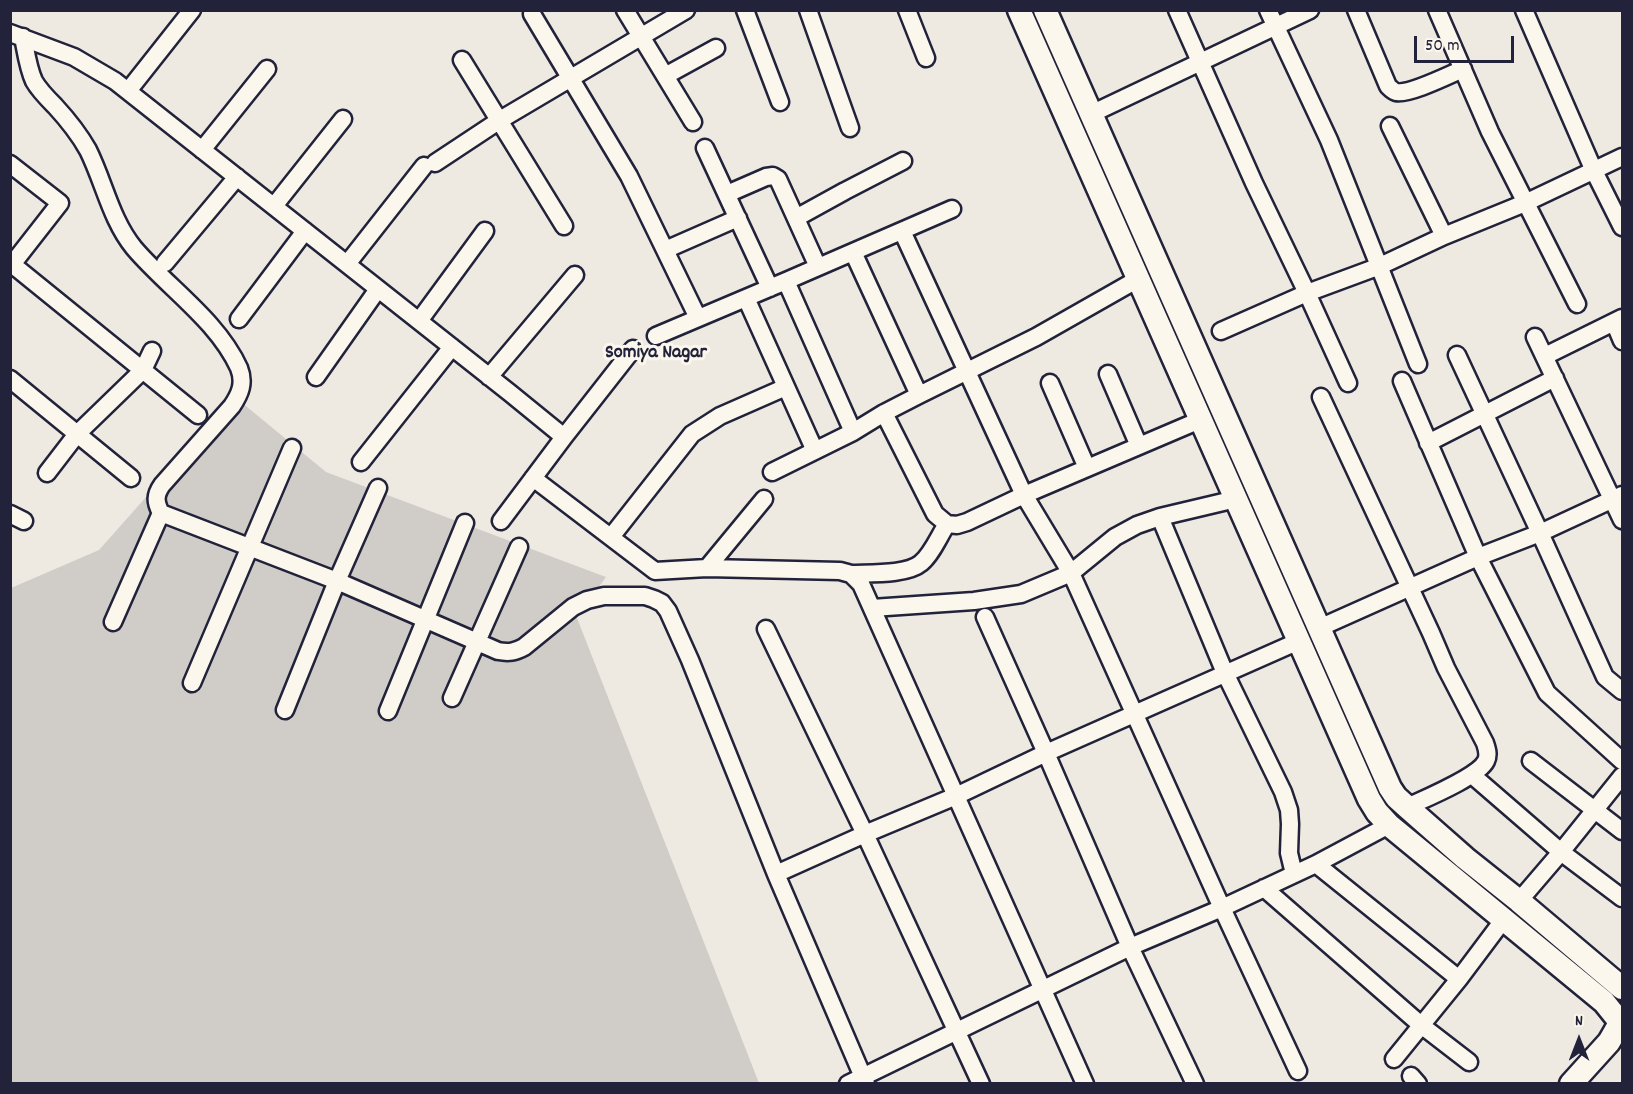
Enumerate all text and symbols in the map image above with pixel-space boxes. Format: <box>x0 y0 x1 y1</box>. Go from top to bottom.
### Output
scale bar <box>1417 24 1518 62</box>
text: 50 m <box>1425 34 1460 59</box>
district label: Somiya Nagar <box>605 342 707 366</box>
north arrow <box>1549 1010 1609 1070</box>
text: N <box>1575 1010 1583 1033</box>

